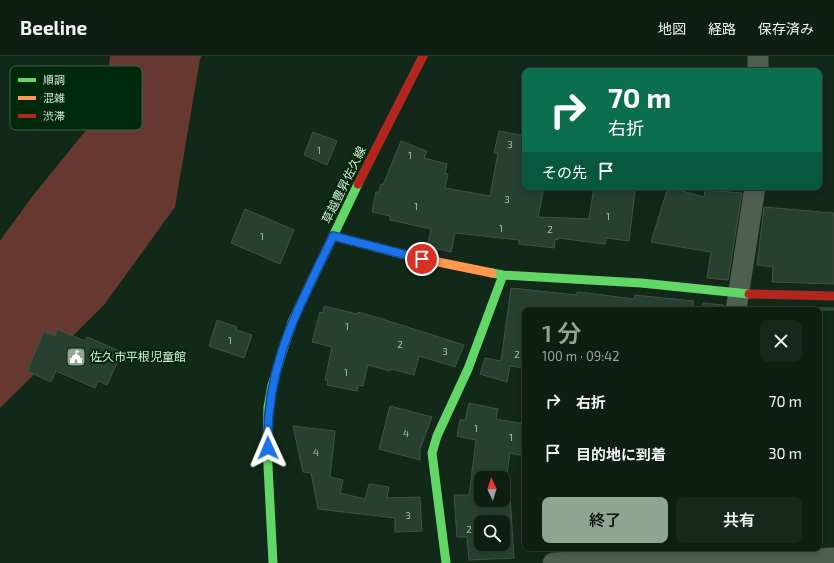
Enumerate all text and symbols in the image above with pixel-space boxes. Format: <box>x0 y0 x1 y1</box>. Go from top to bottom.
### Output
text: Beeline <box>20 16 87 39</box>
text: 地図 <box>658 20 686 37</box>
text: 経路 <box>708 20 736 37</box>
text: 保存済み <box>758 20 814 37</box>
legend <box>10 66 142 130</box>
text: 順調 <box>43 73 65 86</box>
text: 70 m <box>608 80 671 114</box>
icon: right <box>542 84 594 136</box>
text: 混雑 <box>43 91 65 104</box>
text: 渋滞 <box>43 109 65 122</box>
text: 右折 <box>608 117 644 139</box>
house number: 3 <box>507 138 513 150</box>
house number: 1 <box>317 144 321 156</box>
street label: 草越豊昇佐久線 <box>318 144 368 225</box>
house number: 1 <box>408 149 412 161</box>
icon: arrive <box>595 160 617 182</box>
text: その先 <box>542 163 587 181</box>
house number: 3 <box>504 193 510 205</box>
house number: 1 <box>414 200 418 212</box>
house number: 1 <box>606 210 610 222</box>
house number: 1 <box>499 222 503 234</box>
house number: 2 <box>547 223 553 235</box>
house number: 1 <box>260 230 264 242</box>
pin <box>405 242 439 276</box>
icon: arrive <box>411 248 433 270</box>
text: 1 分 <box>542 318 581 347</box>
house number: 1 <box>345 320 349 332</box>
button: close <box>760 320 802 362</box>
house number: 1 <box>228 334 232 346</box>
house number: 2 <box>397 338 403 350</box>
house number: 3 <box>442 345 448 357</box>
public building icon: 佐久市平根児童館 <box>65 346 87 368</box>
house number: 2 <box>514 348 520 360</box>
text: 100 m · 09:42 <box>542 348 620 364</box>
place label: 佐久市平根児童館 <box>90 349 186 363</box>
house number: 1 <box>344 366 348 378</box>
icon: right <box>542 390 564 412</box>
text: 70 m <box>769 392 802 410</box>
text: 右折 <box>576 393 606 411</box>
house number: 1 <box>474 422 478 434</box>
position arrow <box>247 427 289 469</box>
house number: 4 <box>403 427 409 439</box>
house number: 1 <box>509 431 513 443</box>
icon: arrive <box>542 442 564 464</box>
text: 30 m <box>768 444 802 462</box>
text: 目的地に到着 <box>576 445 666 463</box>
house number: 4 <box>313 446 319 458</box>
north arrow <box>474 471 510 507</box>
map controls <box>474 471 510 551</box>
button: 終了 <box>542 497 668 543</box>
button: 共有 <box>676 497 802 543</box>
house number: 3 <box>405 509 411 521</box>
button: search <box>474 515 510 551</box>
house number: 2 <box>466 523 472 535</box>

